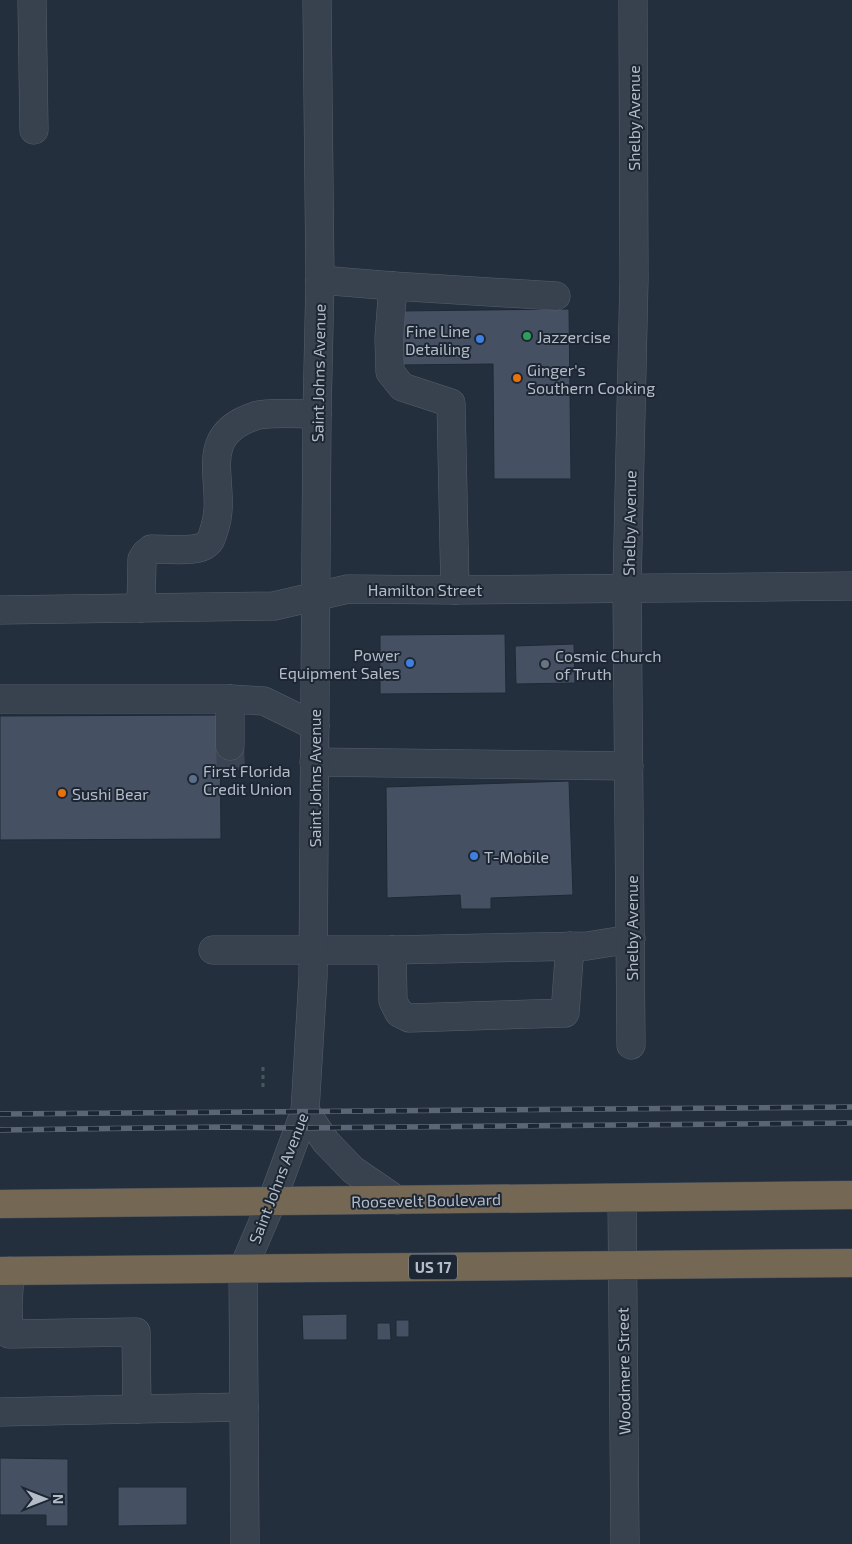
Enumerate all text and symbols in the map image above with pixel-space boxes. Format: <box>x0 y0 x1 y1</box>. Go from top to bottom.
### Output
street label: Shelby Avenue <box>624 65 643 171</box>
street label: Saint Johns Avenue <box>307 304 329 442</box>
place label: Fine Line Detailing <box>405 321 470 358</box>
place label: Jazzercise <box>537 327 611 346</box>
marker: Jazzercise <box>521 330 533 342</box>
marker: Fine Line Detailing <box>474 333 486 345</box>
place label: Ginger's Southern Cooking <box>527 360 655 397</box>
marker: Ginger's Southern Cooking <box>511 372 523 384</box>
street label: Shelby Avenue <box>619 470 639 576</box>
street label: Hamilton Street <box>368 580 482 599</box>
place label: Power Equipment Sales <box>279 645 401 682</box>
place label: Cosmic Church of Truth <box>555 646 662 683</box>
marker: Power Equipment Sales <box>404 657 416 669</box>
marker: Cosmic Church of Truth <box>539 658 551 670</box>
street label: Saint Johns Avenue <box>305 709 324 847</box>
place label: First Florida Credit Union <box>203 761 292 798</box>
marker: First Florida Credit Union <box>187 773 199 785</box>
place label: Sushi Bear <box>72 784 149 803</box>
marker: Sushi Bear <box>56 787 68 799</box>
place label: T-Mobile <box>484 847 549 866</box>
marker: T-Mobile <box>468 850 480 862</box>
street label: Shelby Avenue <box>622 875 641 981</box>
street label: Saint Johns Avenue <box>244 1110 312 1246</box>
street label: Roosevelt Boulevard <box>351 1189 501 1211</box>
road number: US 17 <box>409 1254 457 1280</box>
street label: Woodmere Street <box>612 1307 634 1435</box>
north arrow <box>20 1474 70 1524</box>
text: N <box>50 1494 67 1504</box>

